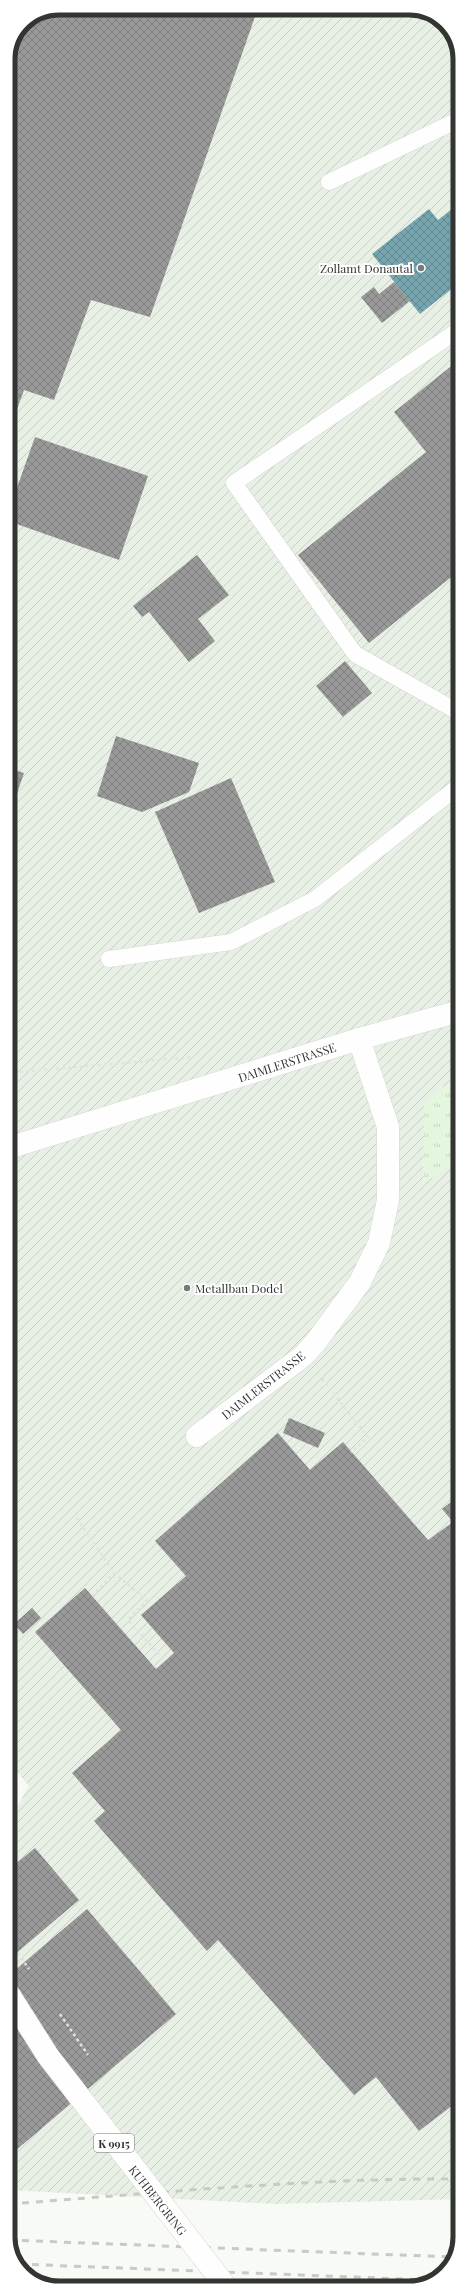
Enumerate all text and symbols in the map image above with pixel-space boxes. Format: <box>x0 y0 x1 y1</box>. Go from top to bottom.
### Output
place label: Zollamt Donautal <box>320 260 414 276</box>
marker: Zollamt Donautal <box>416 263 426 273</box>
street label: DAIMLERSTRASSE <box>236 1039 338 1085</box>
place label: Metallbau Dodel <box>195 1280 283 1296</box>
marker: Metallbau Dodel <box>182 1283 192 1293</box>
street label: DAIMLERSTRASSE <box>218 1347 308 1423</box>
road number: K 9915 <box>94 2134 134 2152</box>
street label: KUHBERGRING <box>126 2162 191 2239</box>

